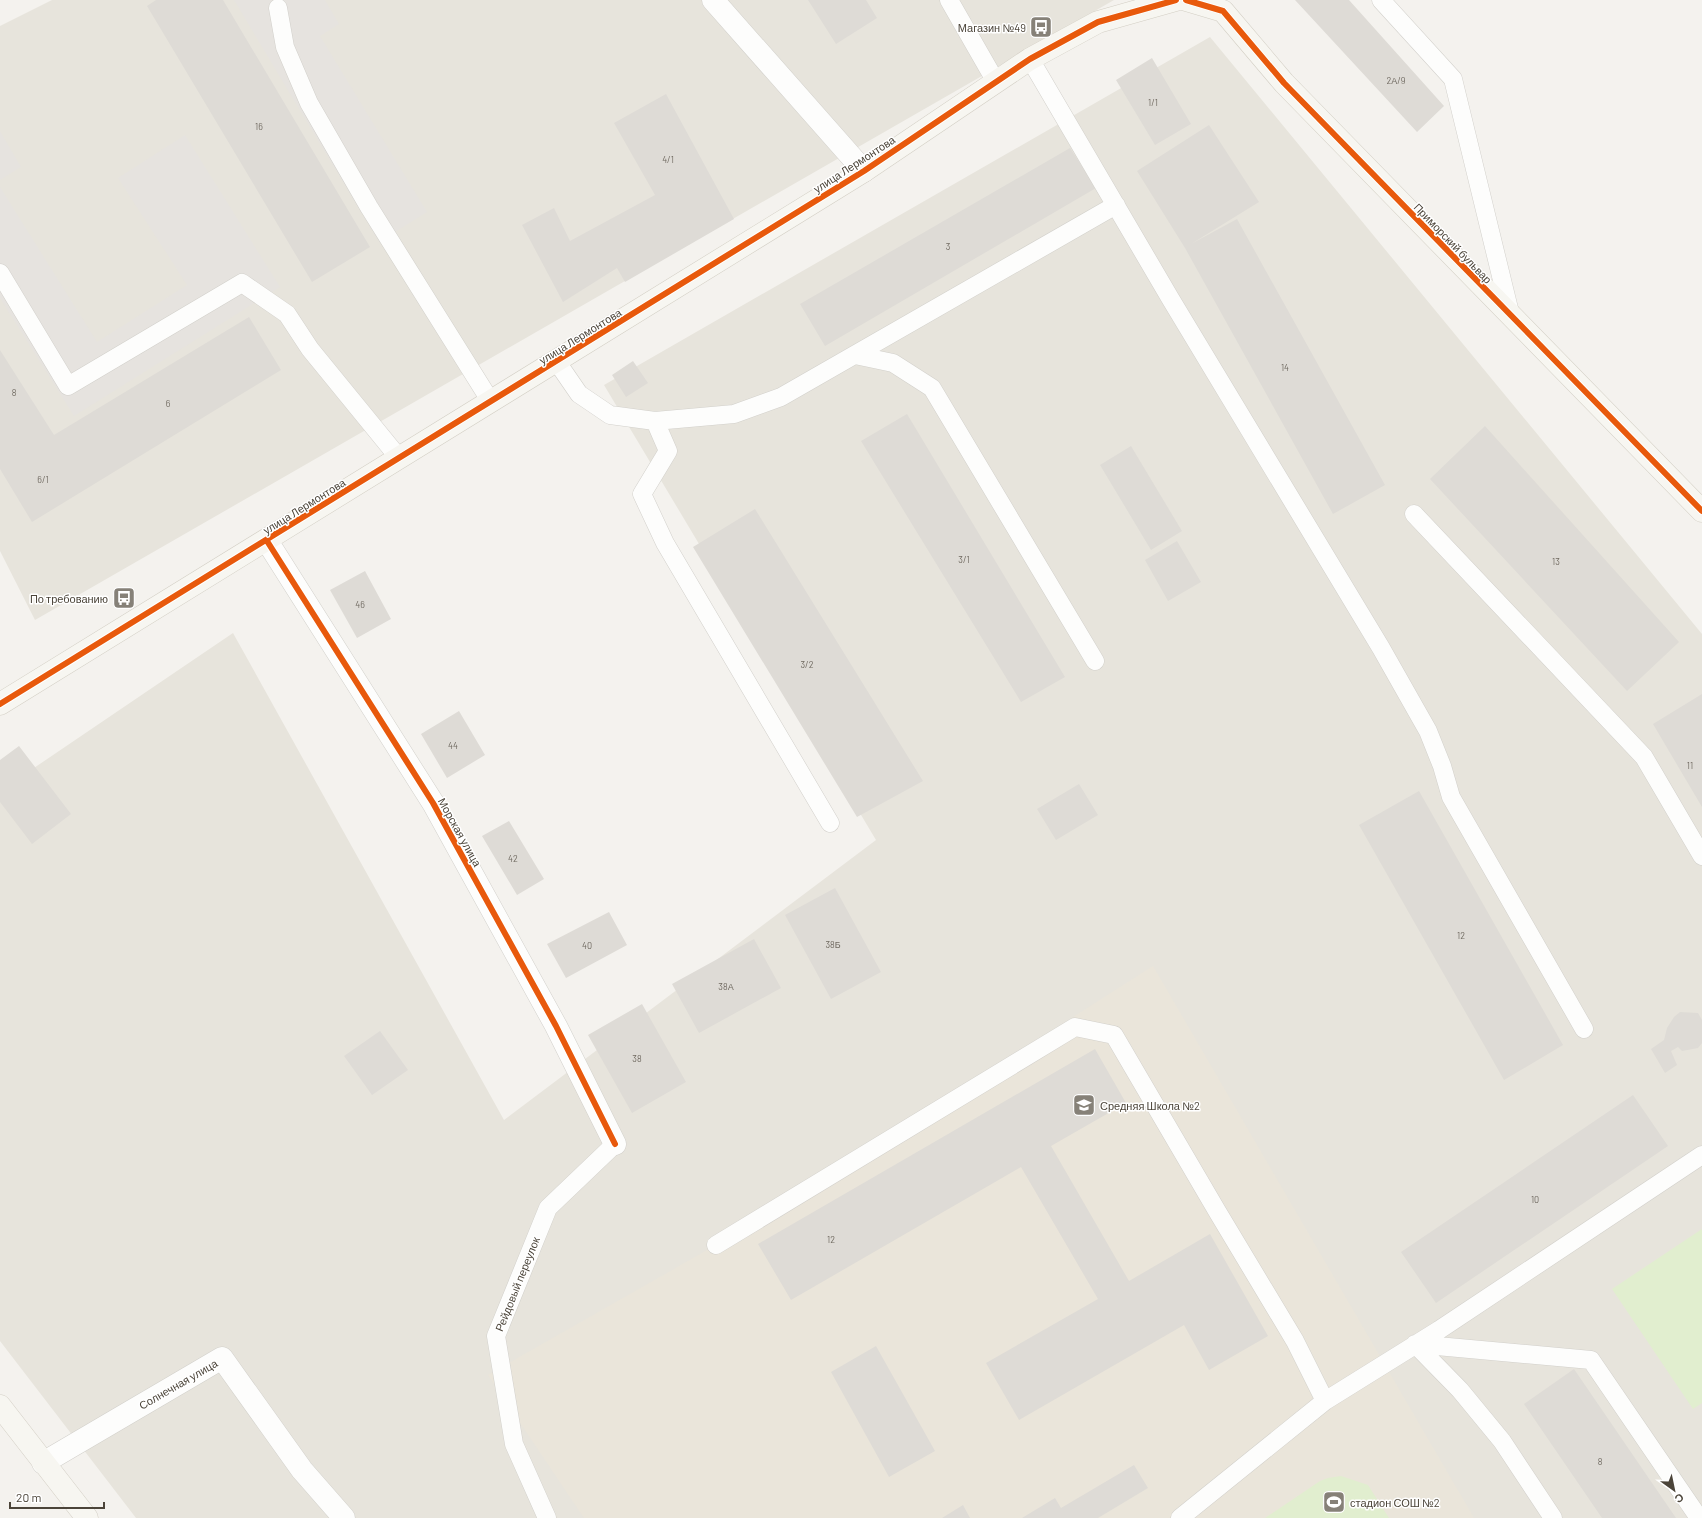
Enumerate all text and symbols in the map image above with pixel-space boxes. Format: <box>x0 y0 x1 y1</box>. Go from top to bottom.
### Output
bus stop icon: Магазин №49 <box>1028 14 1054 40</box>
place label: Магазин №49 <box>958 21 1026 34</box>
house number: 2А/9 <box>1386 75 1406 86</box>
house number: 1/1 <box>1148 97 1158 108</box>
house number: 16 <box>255 121 263 132</box>
street label: улица Лермонтова <box>811 132 898 195</box>
house number: 4/1 <box>662 154 674 165</box>
street label: Приморский бульвар <box>1411 200 1495 286</box>
house number: 3 <box>946 241 951 252</box>
street label: улица Лермонтова <box>536 305 624 367</box>
house number: 14 <box>1281 362 1289 373</box>
house number: 8 <box>12 387 17 398</box>
house number: 6 <box>166 398 171 409</box>
house number: 6/1 <box>37 474 49 485</box>
street label: улица Лермонтова <box>260 475 348 537</box>
house number: 3/1 <box>958 554 970 565</box>
house number: 13 <box>1552 556 1560 567</box>
bus stop icon: По требованию <box>111 585 137 611</box>
place label: По требованию <box>30 592 108 605</box>
house number: 46 <box>355 599 365 610</box>
house number: 3/2 <box>800 659 814 670</box>
house number: 44 <box>448 740 458 751</box>
house number: 11 <box>1687 760 1693 771</box>
street label: Морская улица <box>436 795 485 869</box>
house number: 42 <box>508 853 518 864</box>
house number: 12 <box>1457 930 1465 941</box>
house number: 38Б <box>825 939 841 950</box>
house number: 40 <box>582 940 592 951</box>
house number: 38А <box>718 981 734 992</box>
house number: 38 <box>632 1053 642 1064</box>
school or university icon: Средняя Школа №2 <box>1071 1092 1097 1118</box>
place label: Средняя Школа №2 <box>1100 1099 1200 1112</box>
house number: 10 <box>1531 1194 1539 1205</box>
house number: 12 <box>827 1234 835 1245</box>
street label: Рейдовый переулок <box>492 1235 542 1333</box>
street label: Солнечная улица <box>136 1356 220 1412</box>
house number: 8 <box>1598 1456 1603 1467</box>
north arrow <box>1654 1470 1694 1510</box>
scale bar <box>10 1484 104 1510</box>
sports icon: стадион СОШ №2 <box>1321 1489 1347 1515</box>
text: 20 m <box>16 1490 42 1504</box>
text: С <box>1673 1491 1687 1506</box>
place label: стадион СОШ №2 <box>1350 1496 1440 1509</box>

